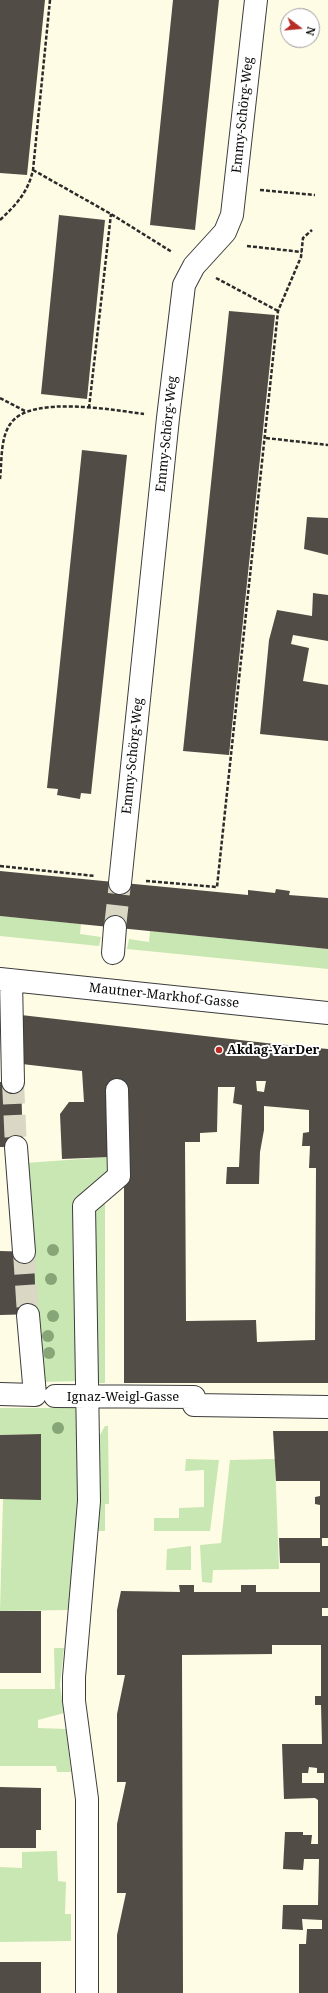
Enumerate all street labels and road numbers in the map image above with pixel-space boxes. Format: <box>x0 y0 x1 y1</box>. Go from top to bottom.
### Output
street label: Emmy-Schörg-Weg <box>229 56 257 174</box>
street label: Emmy-Schörg-Weg <box>153 375 181 493</box>
street label: Emmy-Schörg-Weg <box>119 697 147 815</box>
street label: Mautner-Markhof-Gasse <box>88 980 240 1012</box>
street label: Ignaz-Weigl-Gasse <box>67 1389 179 1405</box>

